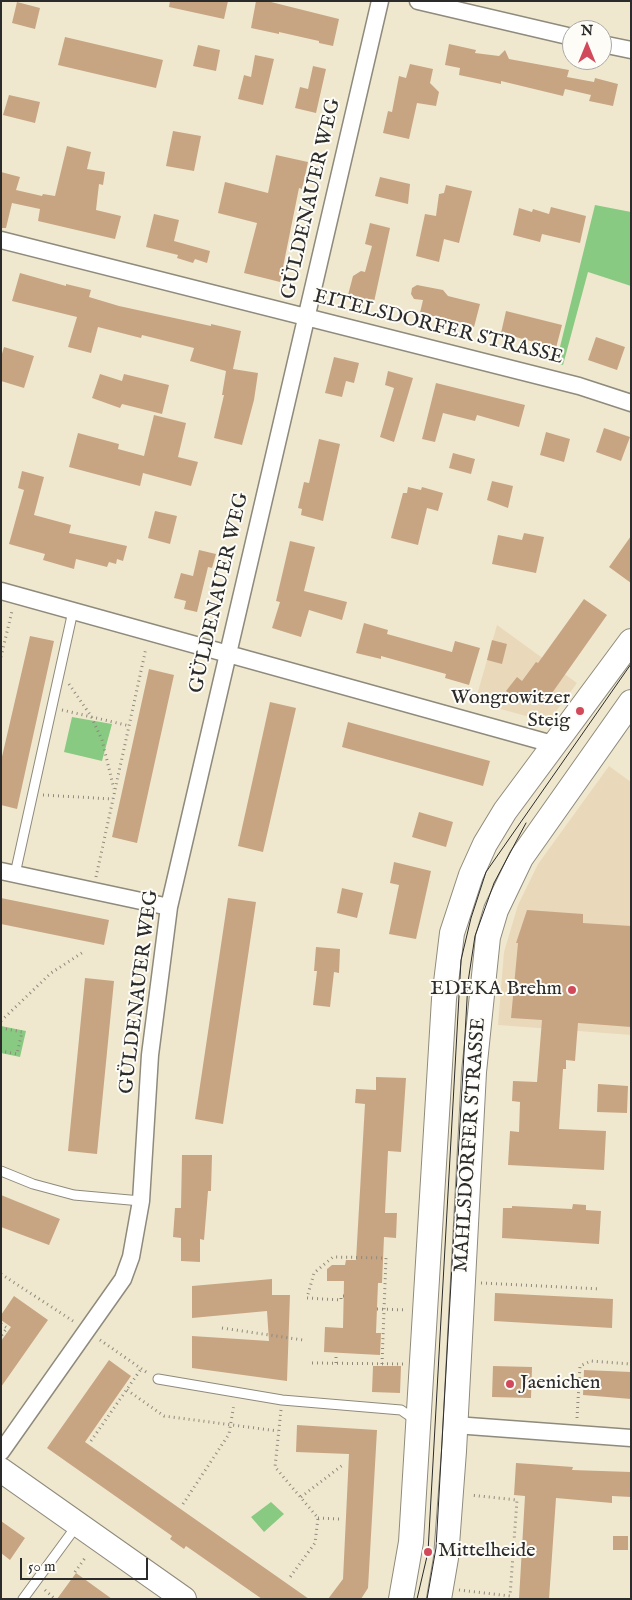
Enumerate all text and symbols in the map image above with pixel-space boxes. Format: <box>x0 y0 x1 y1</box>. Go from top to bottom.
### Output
north arrow <box>562 20 612 70</box>
text: N <box>581 22 593 40</box>
street label: GÜLDENAUER WEG <box>277 96 347 302</box>
street label: EITELSDORFER STRASSE <box>311 285 565 371</box>
street label: GÜLDENAUER WEG <box>185 490 255 696</box>
place label: Wongrowitzer Steig <box>451 687 570 734</box>
marker: Wongrowitzer Steig <box>574 705 586 717</box>
street label: GÜLDENAUER WEG <box>116 889 164 1095</box>
place label: EDEKA Brehm <box>430 978 562 1002</box>
marker: EDEKA Brehm <box>566 984 578 996</box>
street label: MAHLSDORFER STRASSE <box>450 1017 492 1273</box>
place label: Jaenichen <box>520 1372 600 1396</box>
marker: Jaenichen <box>504 1378 516 1390</box>
place label: Mittelheide <box>438 1540 535 1564</box>
marker: Mittelheide <box>422 1546 434 1558</box>
scale bar <box>22 1548 150 1580</box>
text: 50 m <box>28 1557 56 1576</box>

